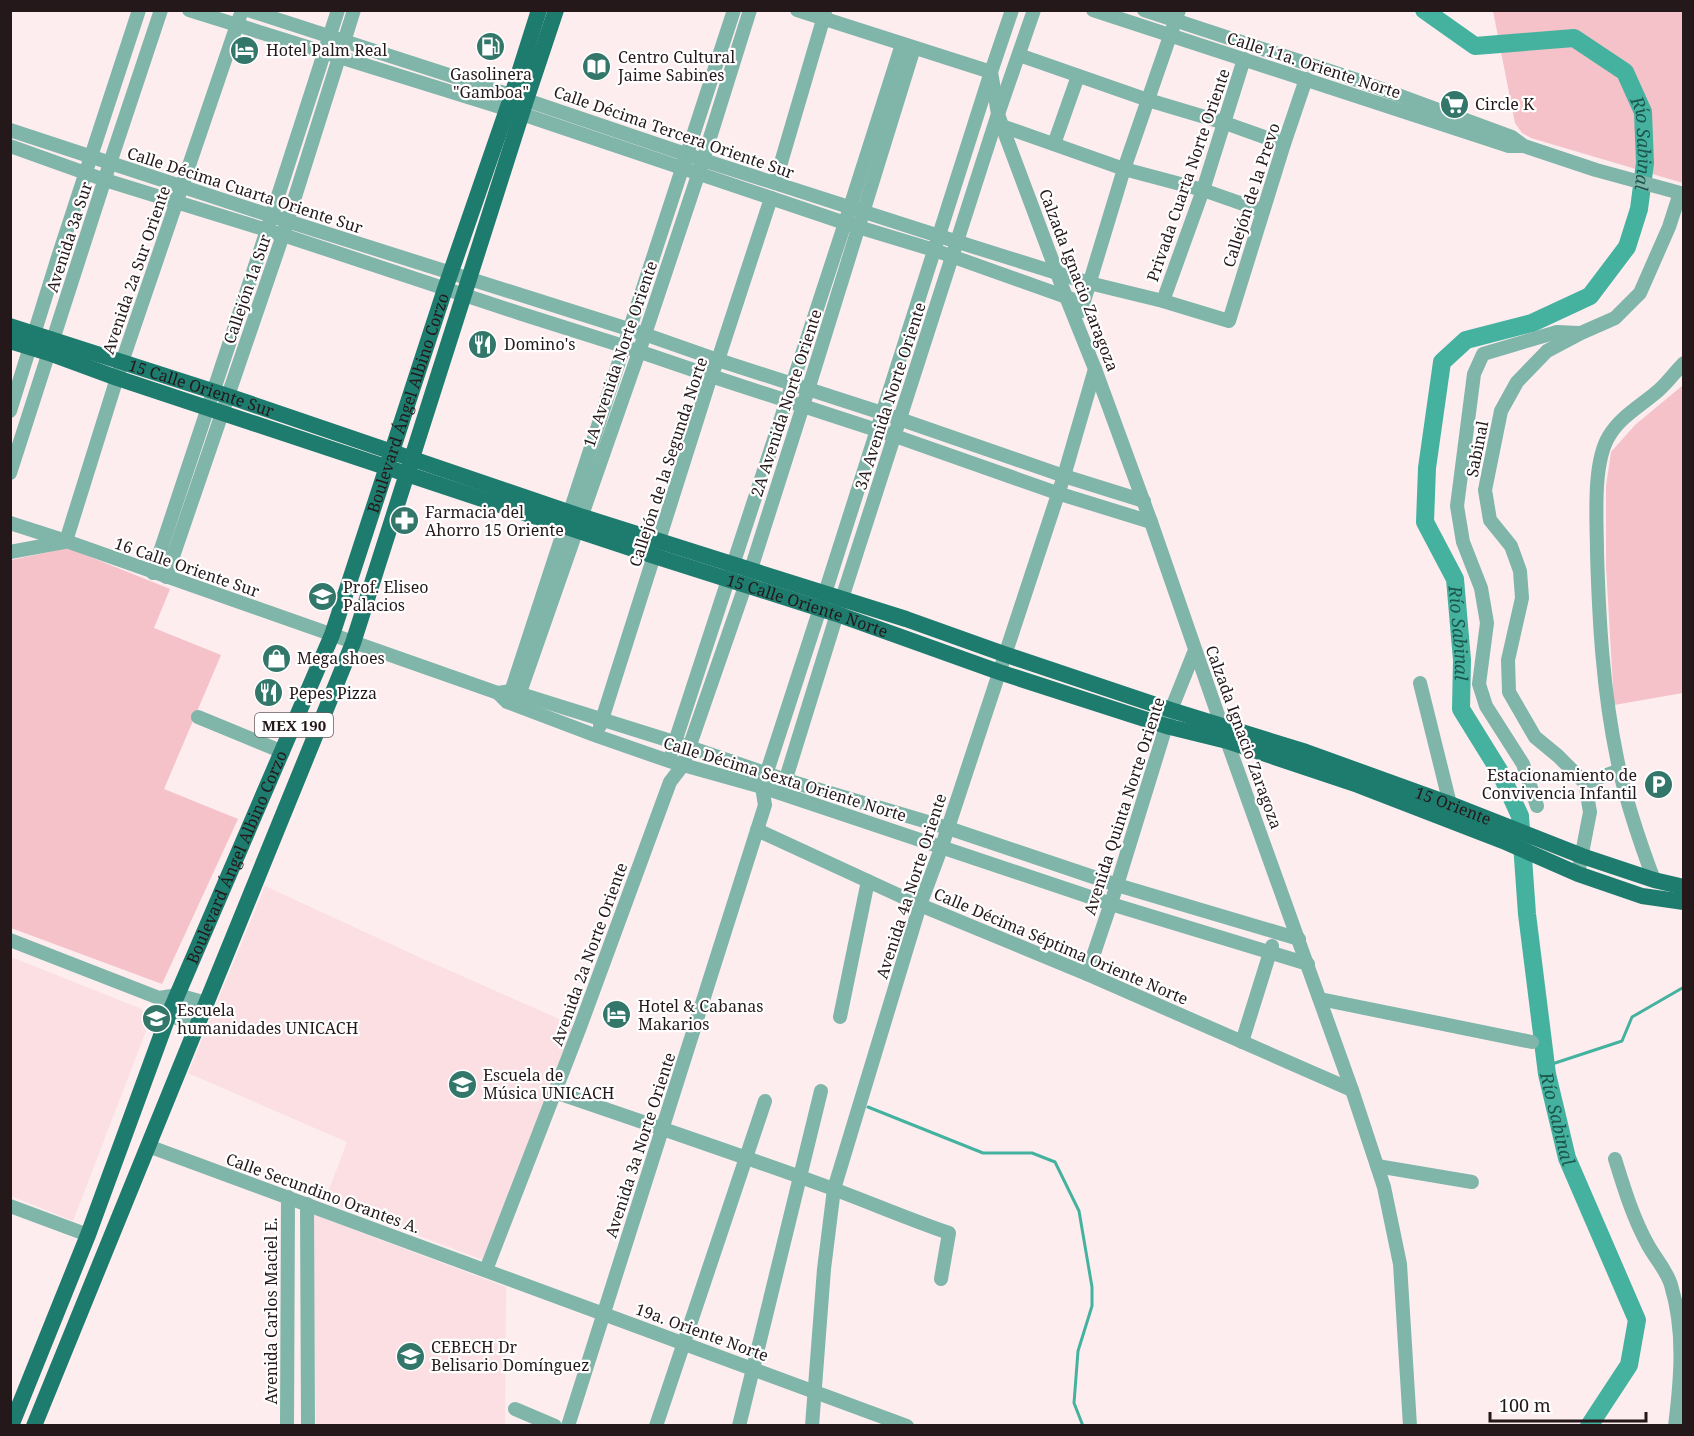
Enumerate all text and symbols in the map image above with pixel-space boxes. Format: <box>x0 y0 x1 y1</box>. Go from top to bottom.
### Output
street label: Calle 11a. Oriente Norte <box>1224 26 1404 104</box>
fuel station icon: Gasolinera "Gamboa" <box>475 30 507 62</box>
hotel icon: Hotel Palm Real <box>229 34 261 66</box>
place label: Hotel Palm Real <box>266 39 387 61</box>
place label: Centro Cultural Jaime Sabines <box>617 46 735 86</box>
library icon: Centro Cultural Jaime Sabines <box>581 50 613 82</box>
place label: Gasolinera "Gamboa" <box>450 63 532 103</box>
street label: Privada Cuarta Norte Oriente <box>1141 66 1235 284</box>
street label: Calle Décima Tercera Oriente Sur <box>551 80 798 184</box>
supermarket icon: Circle K <box>1438 88 1470 120</box>
water label: Río Sabinal <box>1625 91 1657 192</box>
place label: Circle K <box>1475 93 1535 115</box>
street label: Callejón de la Prevo <box>1217 120 1285 270</box>
street label: Calle Décima Cuarta Oriente Sur <box>124 141 366 239</box>
street label: Avenida 3a Sur <box>41 178 97 295</box>
street label: Avenida 2a Sur Oriente <box>97 183 175 357</box>
street label: Calzada Ignacio Zaragoza <box>1034 186 1124 374</box>
street label: Callejón 1a Sur <box>218 231 276 347</box>
street label: 1A Avenida Norte Oriente <box>578 258 662 450</box>
street label: Boulevard Ángel Albino Corzo <box>362 290 454 516</box>
street label: 3A Avenida Norte Oriente <box>849 299 931 493</box>
street label: 2A Avenida Norte Oriente <box>745 306 827 500</box>
restaurant icon: Domino's <box>467 328 499 360</box>
place label: Domino's <box>504 333 575 355</box>
street label: 15 Calle Oriente Sur <box>126 354 277 422</box>
street label: Callejón de la Segunda Norte <box>624 354 712 570</box>
street label: Sabinal <box>1461 419 1493 479</box>
place label: Farmacia del Ahorro 15 Oriente <box>425 501 564 541</box>
pharmacy icon: Farmacia del Ahorro 15 Oriente <box>388 505 420 537</box>
street label: 16 Calle Oriente Sur <box>112 532 263 602</box>
street label: 15 Calle Oriente Norte <box>724 569 891 642</box>
place label: Prof. Eliseo Palacios <box>343 576 429 616</box>
school or university icon: Prof. Eliseo Palacios <box>306 580 338 612</box>
water label: Río Sabinal <box>1444 584 1474 681</box>
shop icon: Mega shoes <box>260 642 292 674</box>
street label: Calzada Ignacio Zaragoza <box>1201 642 1287 832</box>
place label: Mega shoes <box>297 647 385 669</box>
restaurant icon: Pepes Pizza <box>252 677 284 709</box>
place label: Pepes Pizza <box>289 682 377 704</box>
street label: Avenida Quinta Norte Oriente <box>1078 694 1170 918</box>
road number: MEX 190 <box>255 713 333 737</box>
street label: Calle Décima Sexta Oriente Norte <box>661 731 909 827</box>
street label: Boulevard Ángel Albino Corzo <box>181 747 292 967</box>
place label: Estacionamiento de Convivencia Infantil <box>1482 764 1637 804</box>
parking icon: Estacionamiento de Convivencia Infantil <box>1642 768 1674 800</box>
street label: 15 Oriente <box>1412 781 1494 830</box>
street label: Avenida 4a Norte Oriente <box>871 791 951 981</box>
street label: Avenida 2a Norte Oriente <box>546 859 632 1049</box>
street label: Calle Décima Séptima Oriente Norte <box>931 882 1191 1010</box>
place label: Hotel & Cabanas Makarios <box>638 995 763 1035</box>
place label: Escuela humanidades UNICACH <box>177 999 359 1039</box>
hotel icon: Hotel & Cabanas Makarios <box>601 999 633 1031</box>
school or university icon: Escuela humanidades UNICACH <box>140 1003 172 1035</box>
street label: Avenida 3a Norte Oriente <box>600 1050 680 1240</box>
place label: Escuela de Música UNICACH <box>483 1064 615 1104</box>
school or university icon: Escuela de Música UNICACH <box>446 1068 478 1100</box>
water label: Río Sabinal <box>1535 1069 1581 1170</box>
street label: Calle Secundino Orantes A. <box>223 1148 423 1238</box>
street label: Avenida Carlos Maciel E. <box>260 1217 282 1405</box>
street label: 19a. Oriente Norte <box>632 1298 772 1366</box>
place label: CEBECH Dr Belisario Domínguez <box>431 1336 589 1376</box>
school or university icon: CEBECH Dr Belisario Domínguez <box>394 1340 426 1372</box>
scale bar <box>1490 1385 1646 1423</box>
text: 100 m <box>1499 1393 1551 1417</box>

